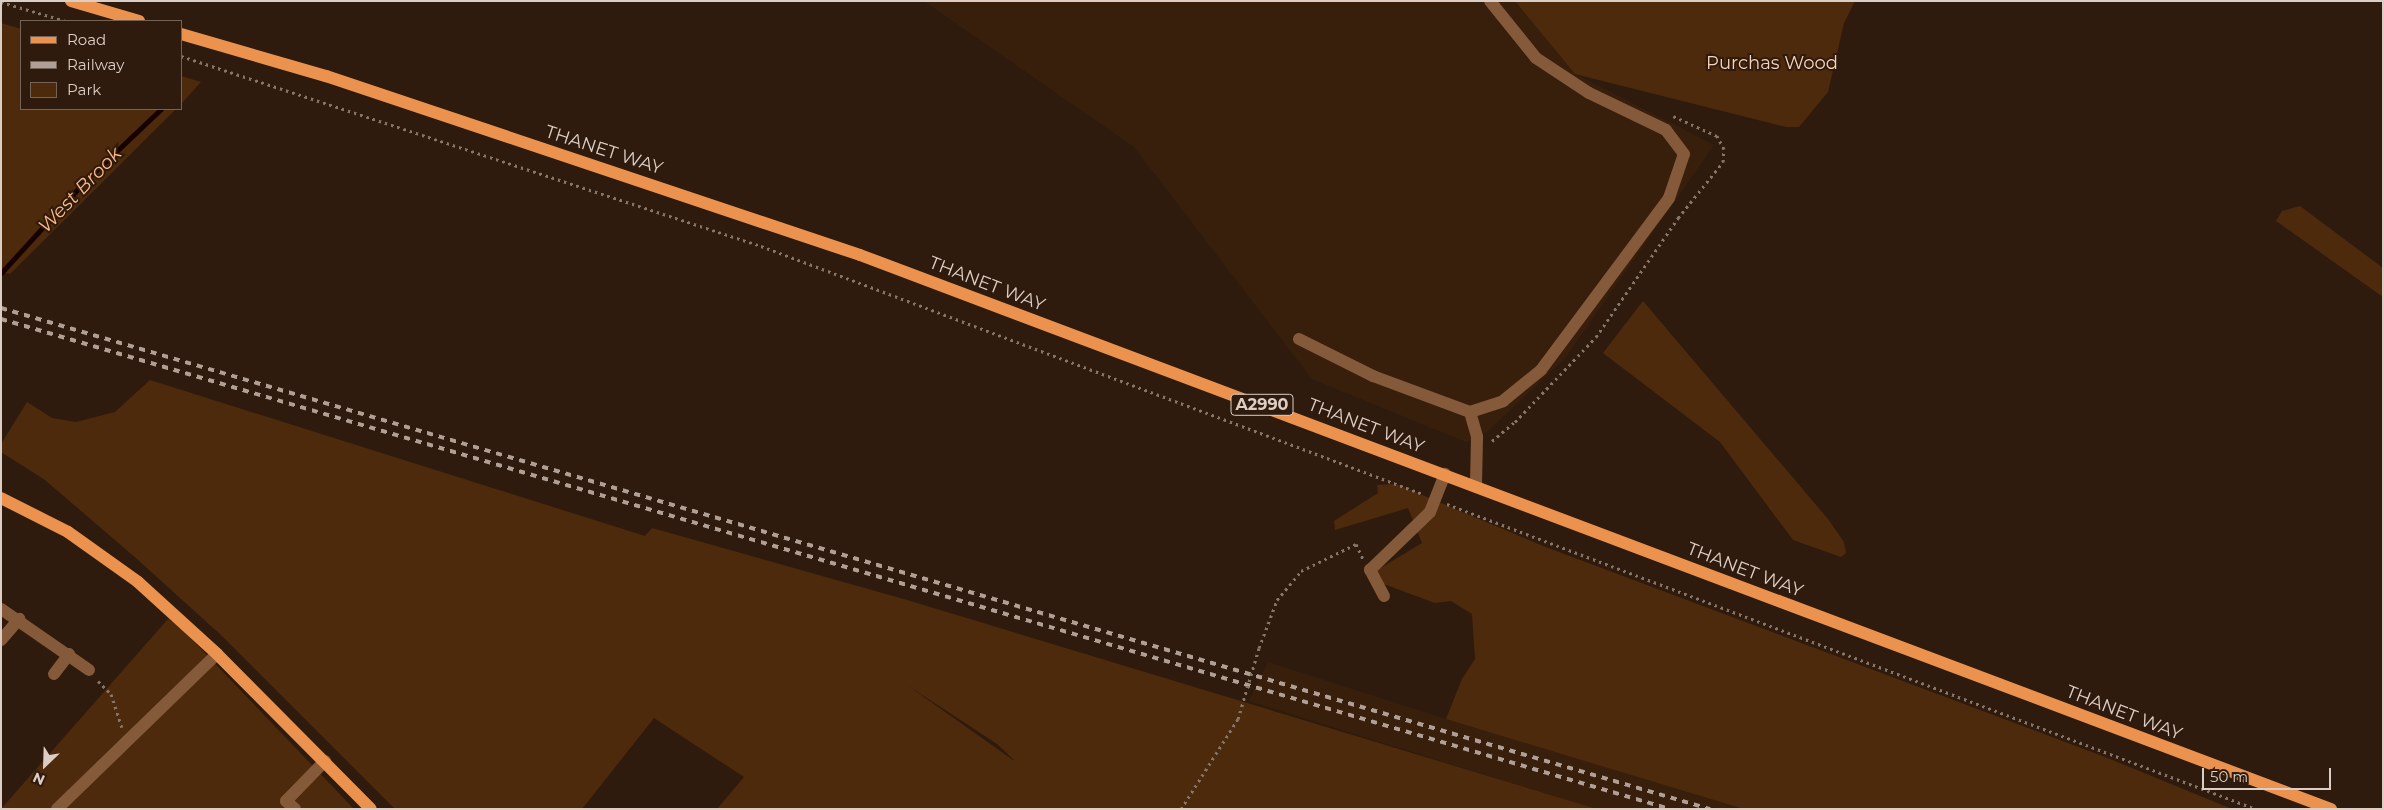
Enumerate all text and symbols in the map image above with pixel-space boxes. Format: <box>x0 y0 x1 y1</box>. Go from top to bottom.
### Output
legend <box>20 20 182 110</box>
text: Road <box>67 30 106 49</box>
park label: Purchas Wood <box>1706 52 1838 74</box>
text: Railway <box>67 55 124 74</box>
text: Park <box>67 80 101 99</box>
street label: THANET WAY <box>542 121 666 179</box>
water label: West Brook <box>34 143 126 237</box>
street label: THANET WAY <box>926 252 1048 316</box>
road number: A2990 <box>1230 392 1294 418</box>
street label: THANET WAY <box>1305 394 1427 458</box>
street label: THANET WAY <box>1684 538 1806 602</box>
street label: THANET WAY <box>2063 681 2185 745</box>
north arrow <box>20 740 70 790</box>
scale bar <box>2204 758 2333 790</box>
text: 50 m <box>2210 767 2248 786</box>
text: N <box>30 768 48 789</box>

